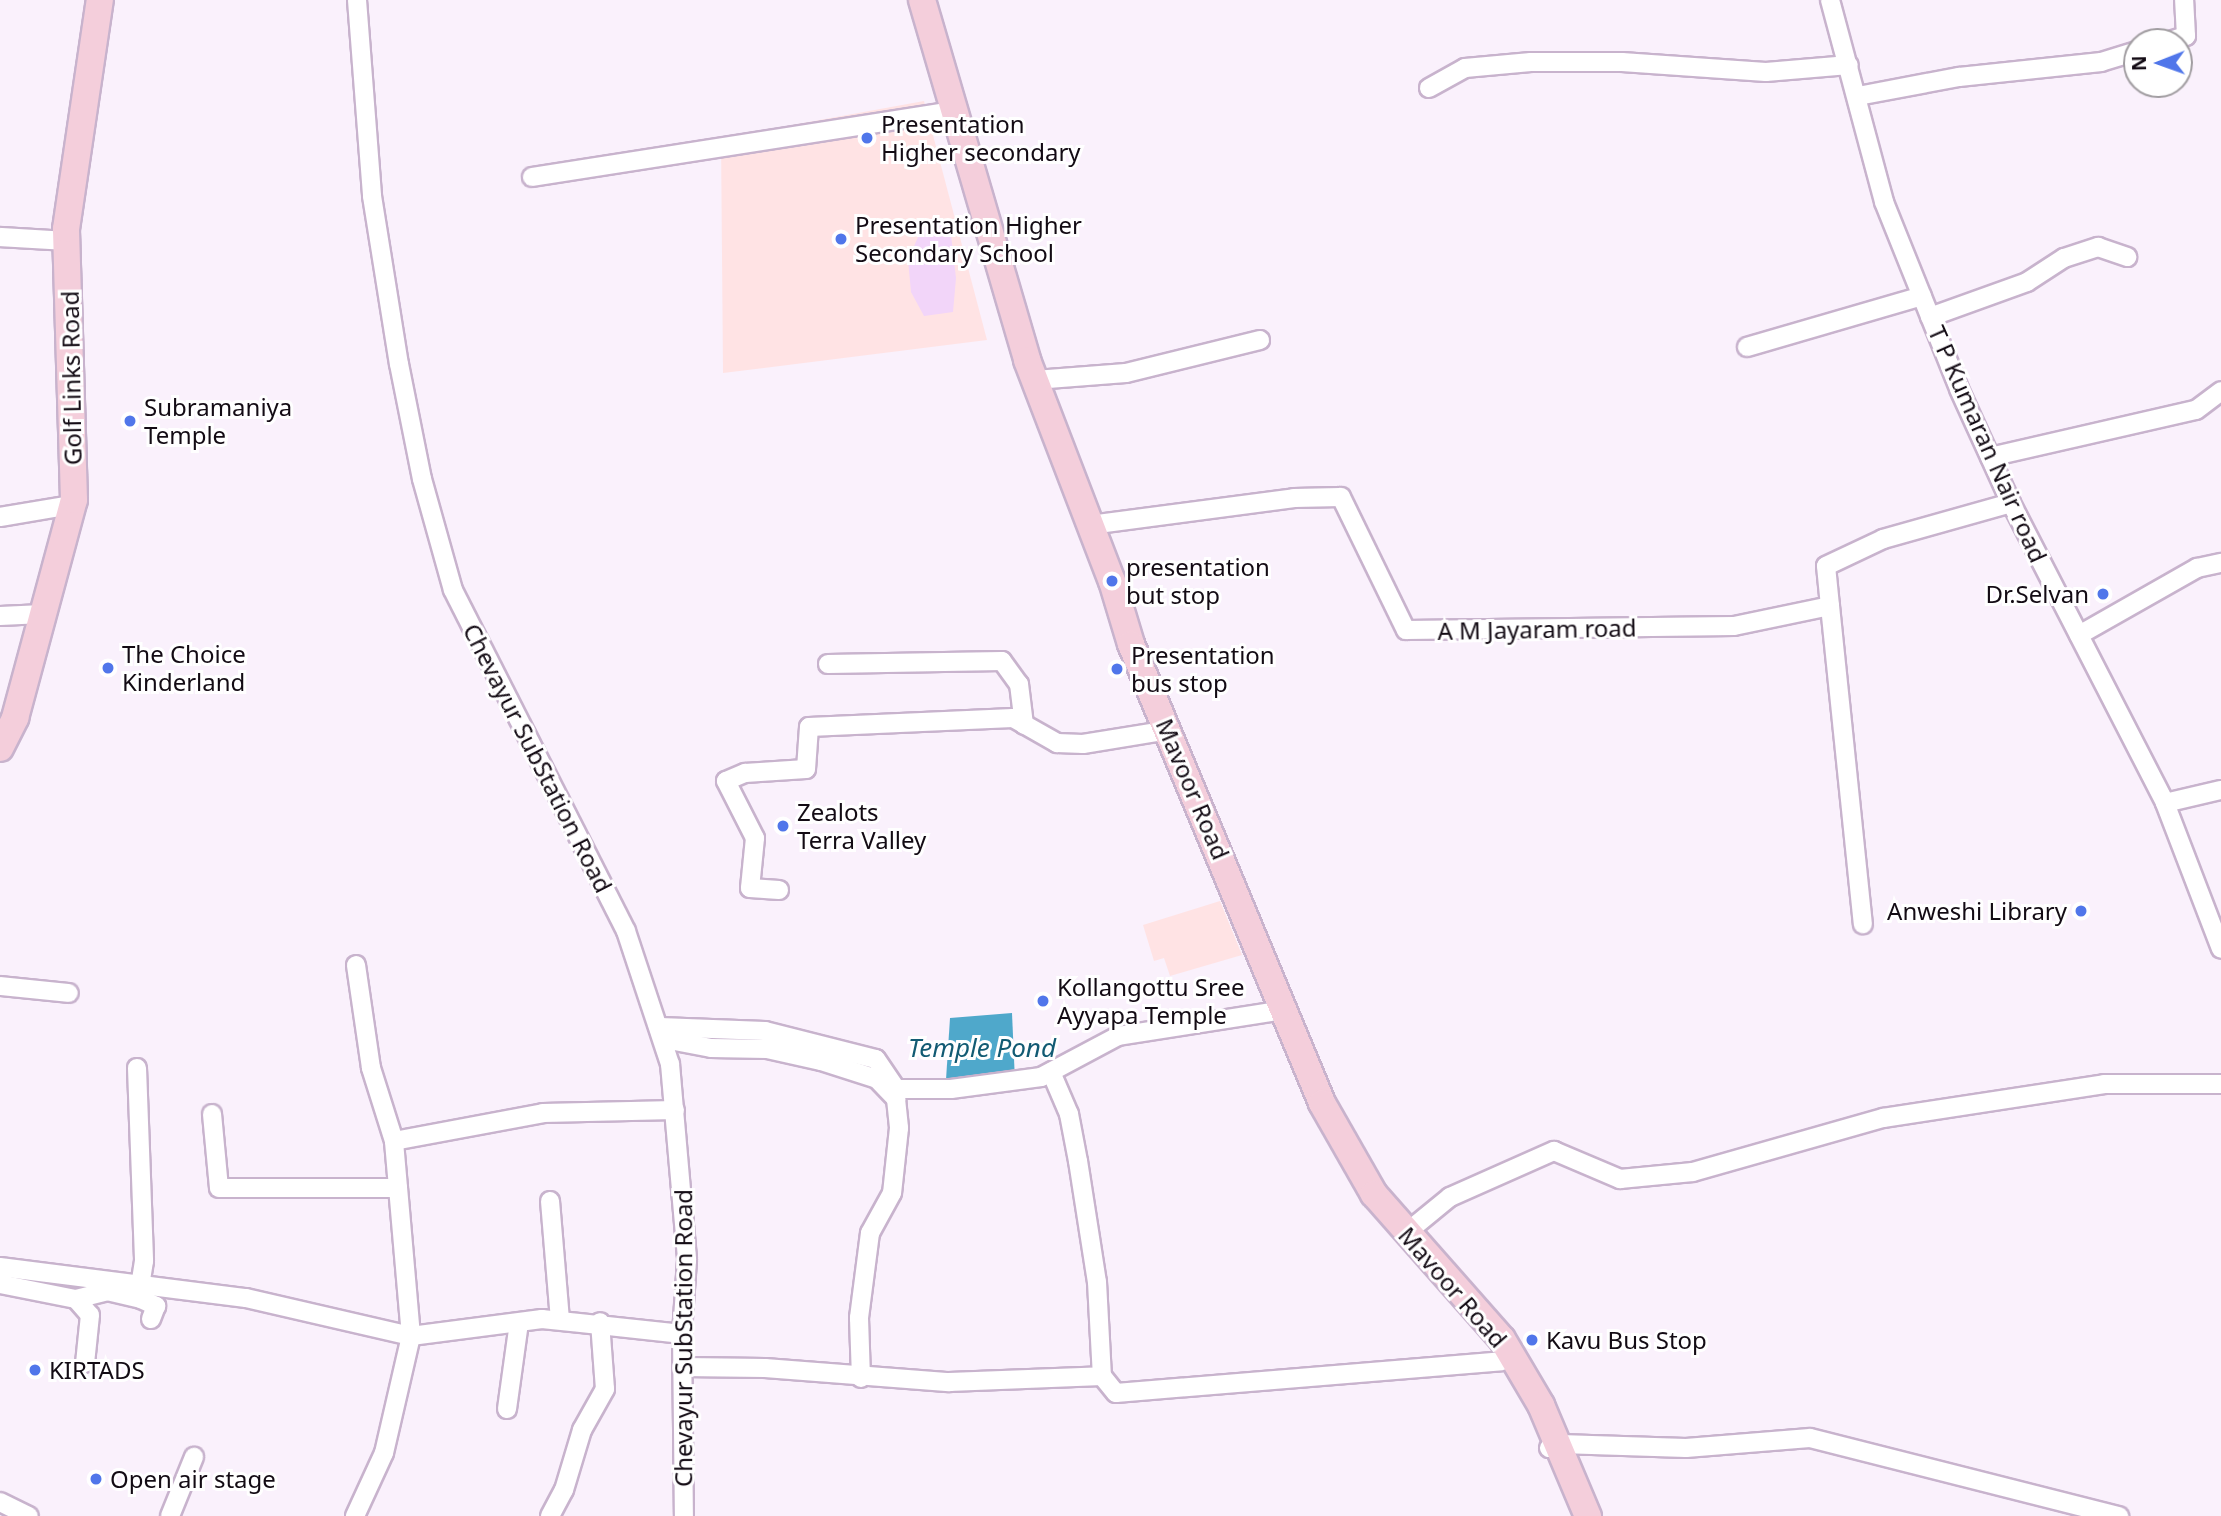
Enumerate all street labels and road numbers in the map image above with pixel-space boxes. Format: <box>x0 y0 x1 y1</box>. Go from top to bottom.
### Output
street label: Golf Links Road <box>55 291 87 465</box>
street label: T P Kumaran Nair road <box>1923 321 2053 567</box>
street label: A M Jayaram road <box>1437 613 1637 645</box>
street label: Chevayur SubStation Road <box>457 619 619 897</box>
street label: Mavoor Road <box>1150 714 1236 864</box>
street label: Chevayur SubStation Road <box>669 1189 697 1487</box>
street label: Mavoor Road <box>1393 1221 1513 1353</box>

